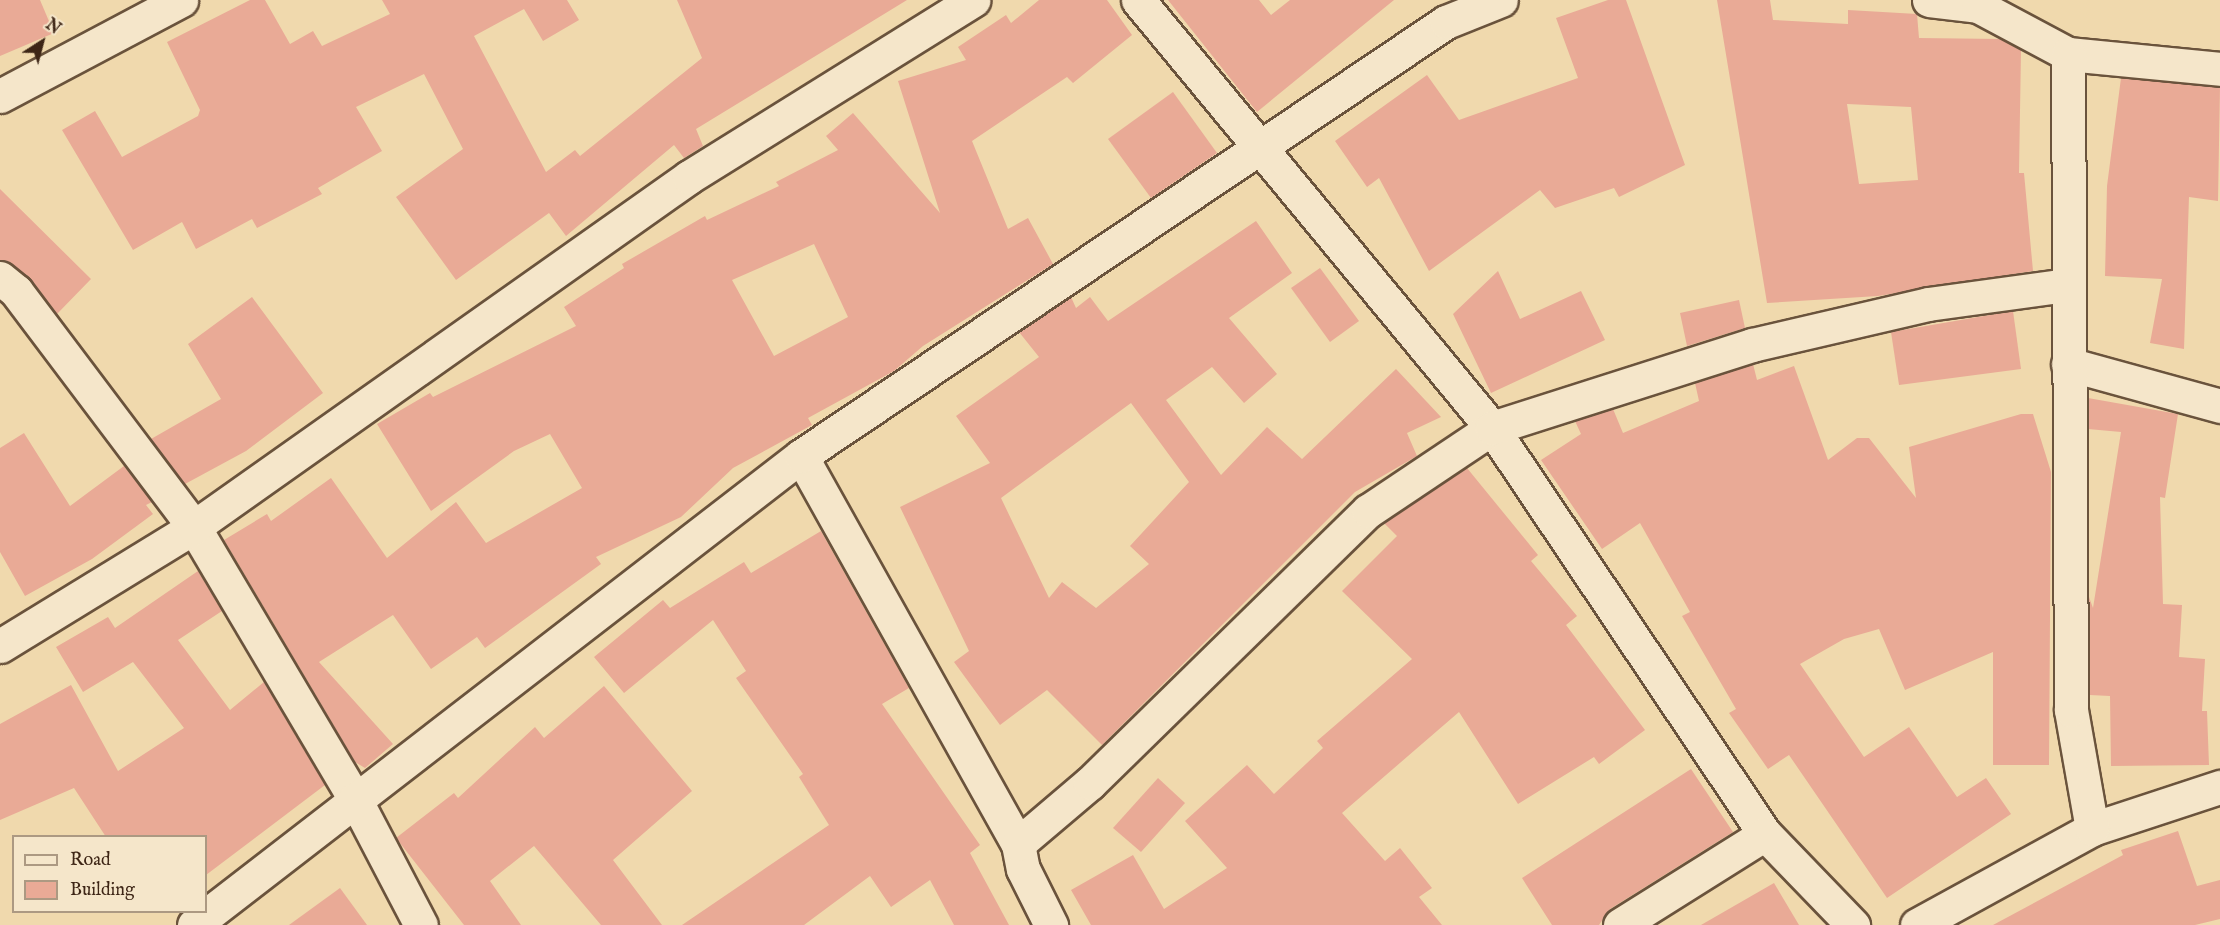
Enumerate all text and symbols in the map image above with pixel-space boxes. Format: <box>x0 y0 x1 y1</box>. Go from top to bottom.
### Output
north arrow <box>12 12 72 72</box>
text: N <box>41 15 64 40</box>
legend <box>12 835 207 913</box>
text: Road <box>70 849 111 872</box>
text: Building <box>70 879 135 902</box>

